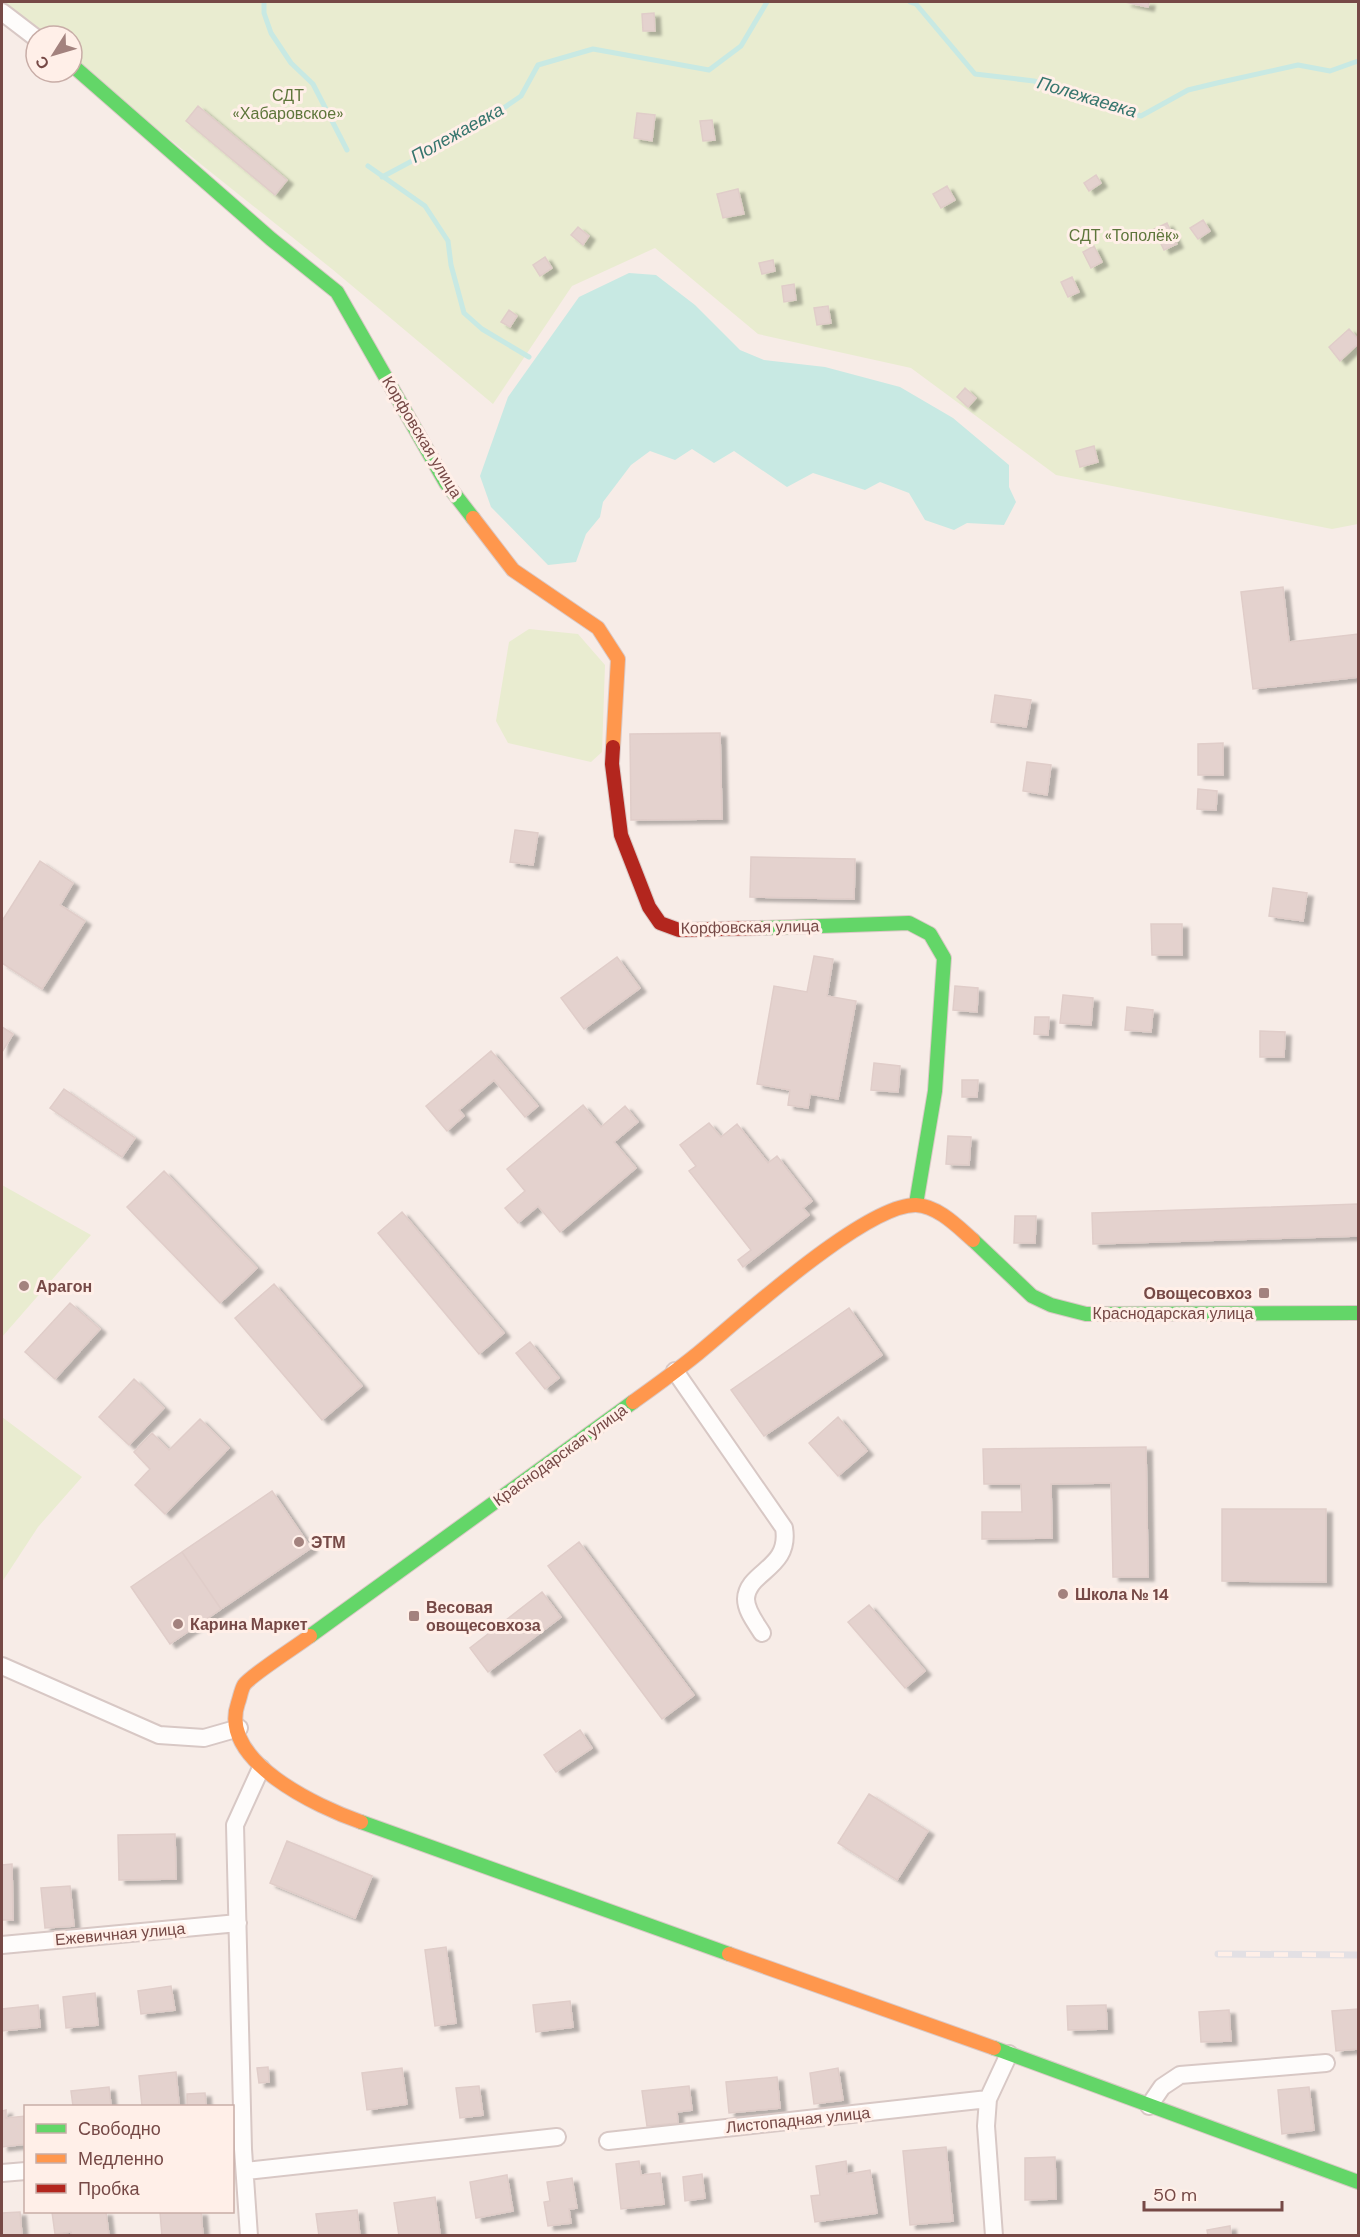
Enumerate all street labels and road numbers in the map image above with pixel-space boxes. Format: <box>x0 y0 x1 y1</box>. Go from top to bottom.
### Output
street label: Корфовская улица <box>377 372 467 502</box>
street label: Корфовская улица <box>680 915 820 939</box>
street label: Краснодарская улица <box>1093 1303 1253 1324</box>
street label: Краснодарская улица <box>489 1399 631 1511</box>
street label: Ежевичная улица <box>54 1918 186 1950</box>
street label: Листопадная улица <box>725 2102 871 2138</box>

